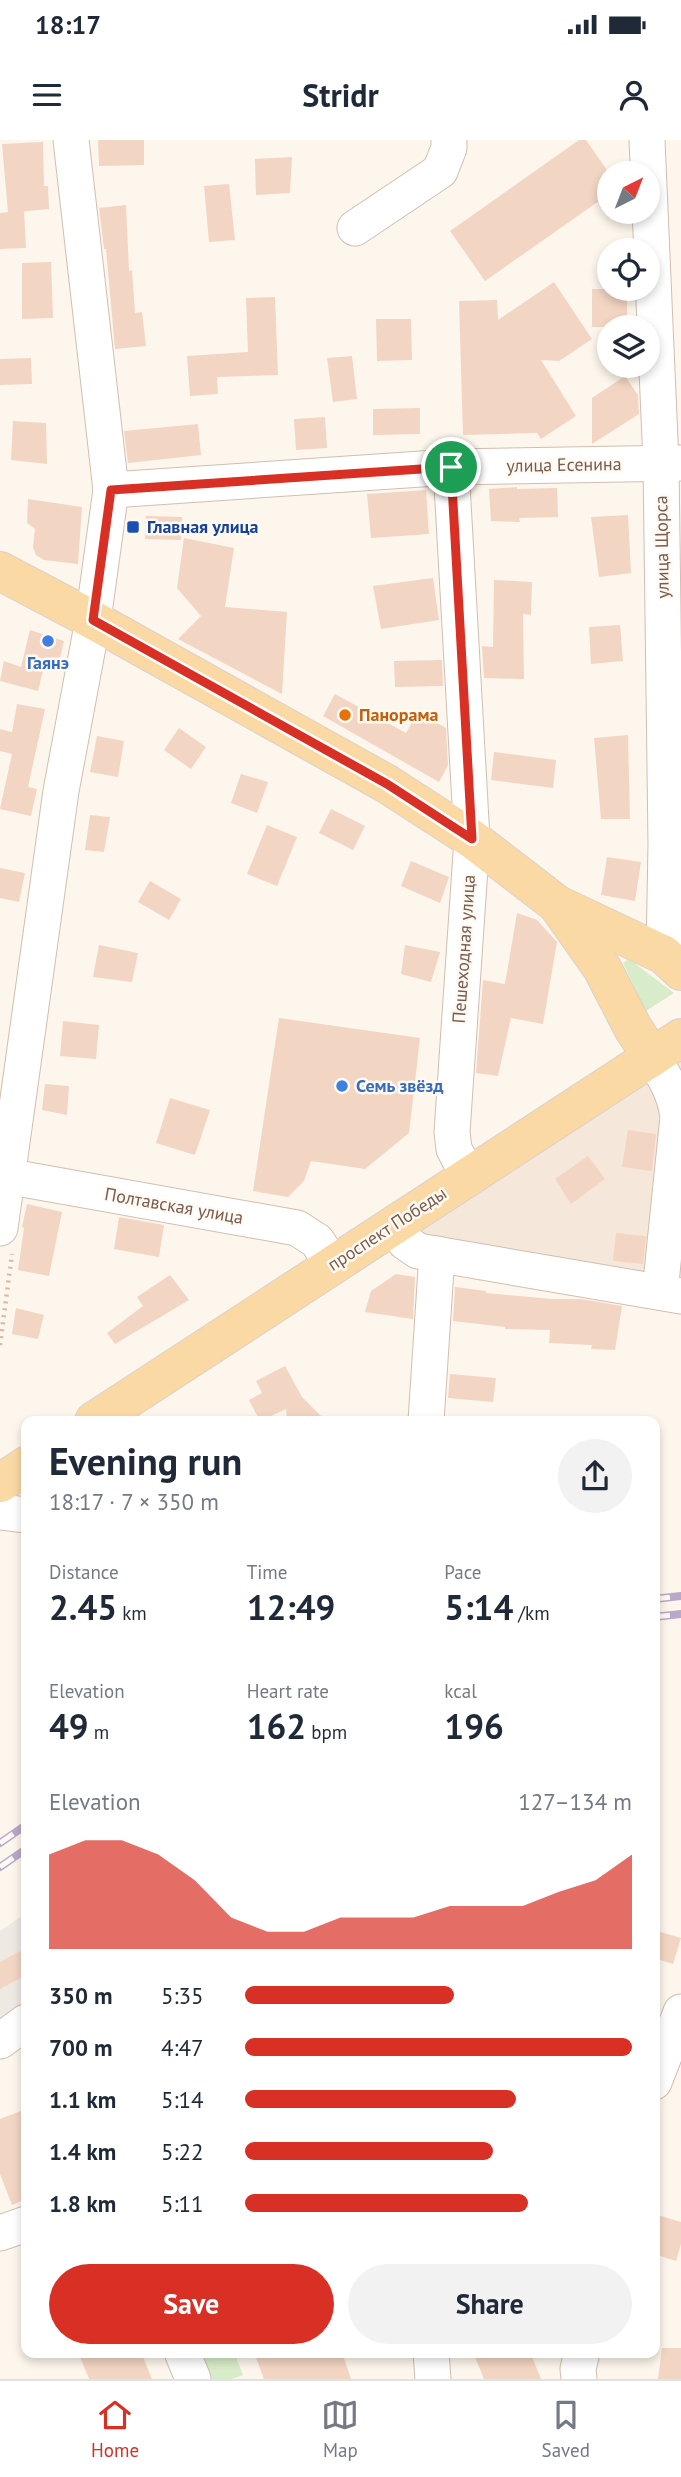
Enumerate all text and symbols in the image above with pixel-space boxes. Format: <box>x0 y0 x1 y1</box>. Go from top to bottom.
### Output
text: 18:17 <box>35 8 101 41</box>
text: Stridr <box>302 74 379 116</box>
icon: menu <box>28 76 66 114</box>
icon: person <box>615 76 653 114</box>
north arrow <box>597 161 660 224</box>
map controls <box>597 161 660 378</box>
button: locate <box>597 238 660 301</box>
button: layers <box>597 315 660 378</box>
pin <box>421 437 481 497</box>
icon: arrive <box>432 448 470 486</box>
street label: улица Есенина <box>506 452 622 477</box>
street label: улица Щорса <box>649 495 674 599</box>
place label: Главная улица <box>147 515 259 538</box>
marker: Главная улица <box>125 519 141 535</box>
marker: Гаянэ <box>40 633 56 649</box>
place label: Гаянэ <box>27 651 69 674</box>
place label: Панорама <box>359 703 438 726</box>
marker: Панорама <box>337 707 353 723</box>
street label: Пешеходная улица <box>447 874 480 1024</box>
place label: Семь звёзд <box>356 1074 443 1097</box>
marker: Семь звёзд <box>334 1078 350 1094</box>
street label: Полтавская улица <box>103 1182 245 1229</box>
street label: проспект Победы <box>323 1182 451 1276</box>
text: Evening run <box>49 1436 242 1485</box>
button: share <box>558 1439 632 1513</box>
text: 18:17 · 7 × 350 m <box>49 1487 219 1516</box>
text: Distance <box>49 1560 119 1584</box>
text: Time <box>247 1560 287 1584</box>
text: Pace <box>444 1560 482 1584</box>
text: 2.45 <box>49 1584 117 1630</box>
text: 12:49 <box>247 1584 335 1630</box>
text: 5:14 <box>444 1584 513 1630</box>
text: km <box>117 1601 147 1625</box>
text: /km <box>513 1601 550 1625</box>
text: Elevation <box>49 1679 125 1703</box>
text: Heart rate <box>247 1679 329 1703</box>
text: kcal <box>444 1679 477 1703</box>
text: 49 <box>49 1703 89 1749</box>
text: 162 <box>247 1703 306 1749</box>
text: 196 <box>444 1703 504 1749</box>
text: m <box>89 1720 109 1744</box>
text: bpm <box>306 1720 347 1744</box>
text: Elevation <box>49 1787 141 1816</box>
text: 127–134 m <box>518 1787 632 1816</box>
text: 350 m <box>49 1981 112 2010</box>
text: 5:35 <box>161 1981 204 2010</box>
text: 700 m <box>49 2033 112 2062</box>
text: 4:47 <box>161 2033 204 2062</box>
text: 1.1 km <box>49 2085 116 2114</box>
text: 5:14 <box>161 2085 204 2114</box>
text: 1.4 km <box>49 2137 116 2166</box>
text: 5:22 <box>161 2137 204 2166</box>
text: 1.8 km <box>49 2189 116 2218</box>
text: 5:11 <box>161 2189 204 2218</box>
button: Save <box>49 2264 334 2344</box>
button: Share <box>348 2264 632 2344</box>
tab: Home <box>91 2396 139 2462</box>
tab: Map <box>321 2396 359 2462</box>
tab: Saved <box>542 2396 590 2462</box>

